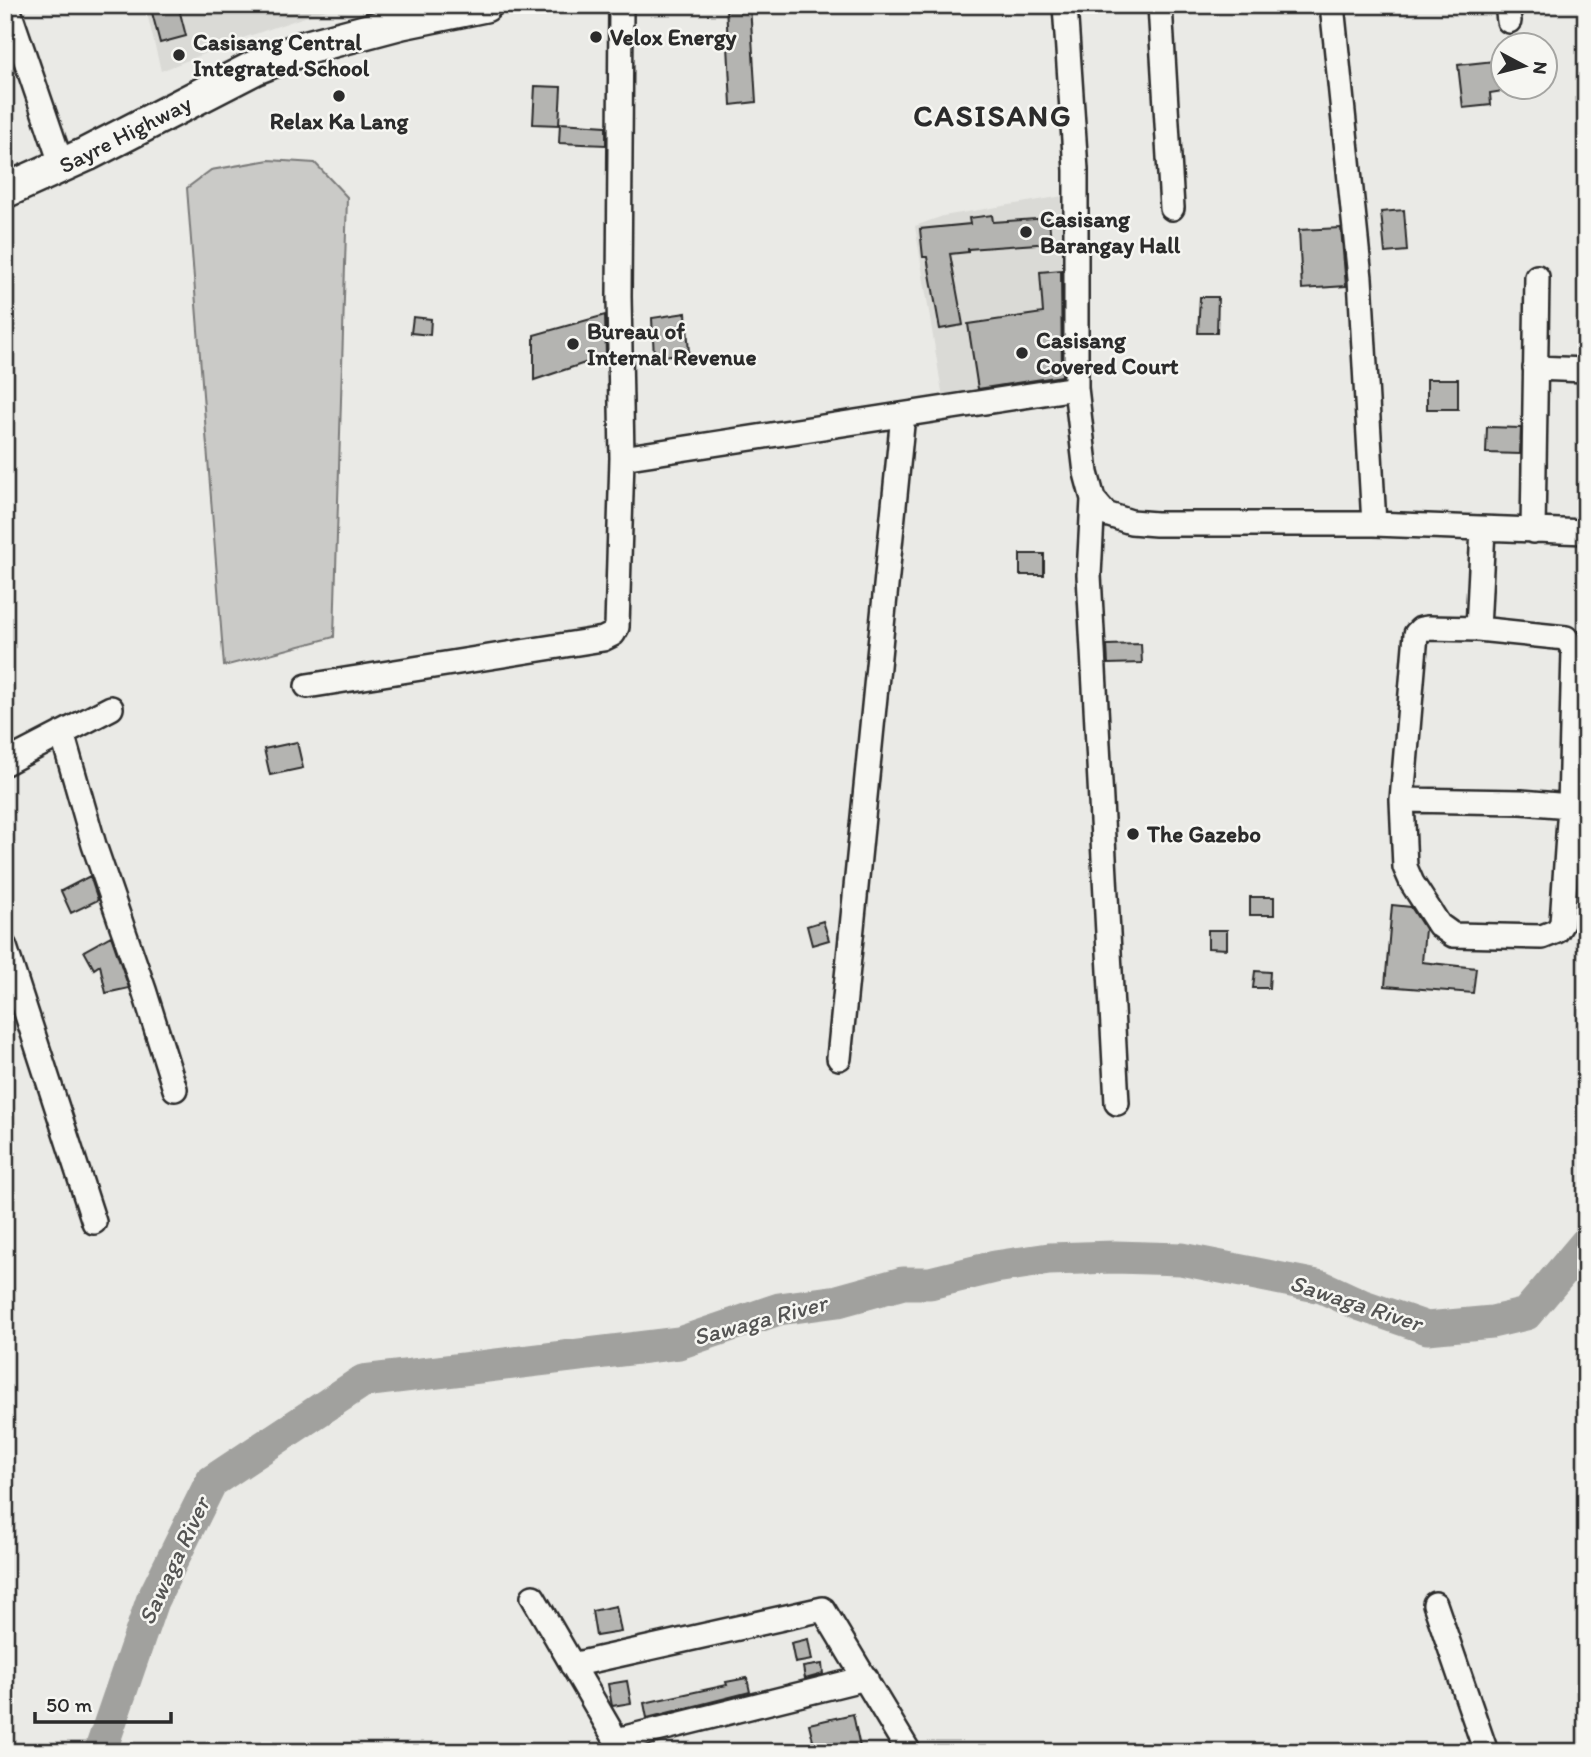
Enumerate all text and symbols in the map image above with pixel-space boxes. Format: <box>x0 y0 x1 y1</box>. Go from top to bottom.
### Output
place label: Velox Energy <box>610 23 736 51</box>
place label: Casisang Central Integrated School <box>193 28 370 82</box>
marker: Velox Energy <box>588 29 604 45</box>
north arrow <box>1490 32 1560 102</box>
marker: Casisang Central Integrated School <box>171 47 187 63</box>
text: N <box>1528 60 1553 76</box>
marker: Relax Ka Lang <box>331 88 347 104</box>
street label: Sayre Highway <box>54 89 196 179</box>
district label: CASISANG <box>913 97 1073 134</box>
place label: Relax Ka Lang <box>270 107 409 135</box>
place label: Casisang Barangay Hall <box>1040 205 1181 259</box>
marker: Casisang Barangay Hall <box>1018 224 1034 240</box>
place label: Bureau of Internal Revenue <box>587 317 757 371</box>
place label: Casisang Covered Court <box>1036 326 1179 380</box>
marker: Bureau of Internal Revenue <box>565 336 581 352</box>
marker: Casisang Covered Court <box>1014 345 1030 361</box>
place label: The Gazebo <box>1146 820 1261 848</box>
marker: The Gazebo <box>1125 826 1141 842</box>
water label: Sawaga River <box>1287 1268 1428 1338</box>
water label: Sawaga River <box>690 1287 832 1351</box>
water label: Sawaga River <box>131 1490 217 1629</box>
scale bar <box>35 1680 172 1724</box>
text: 50 m <box>46 1692 93 1717</box>

